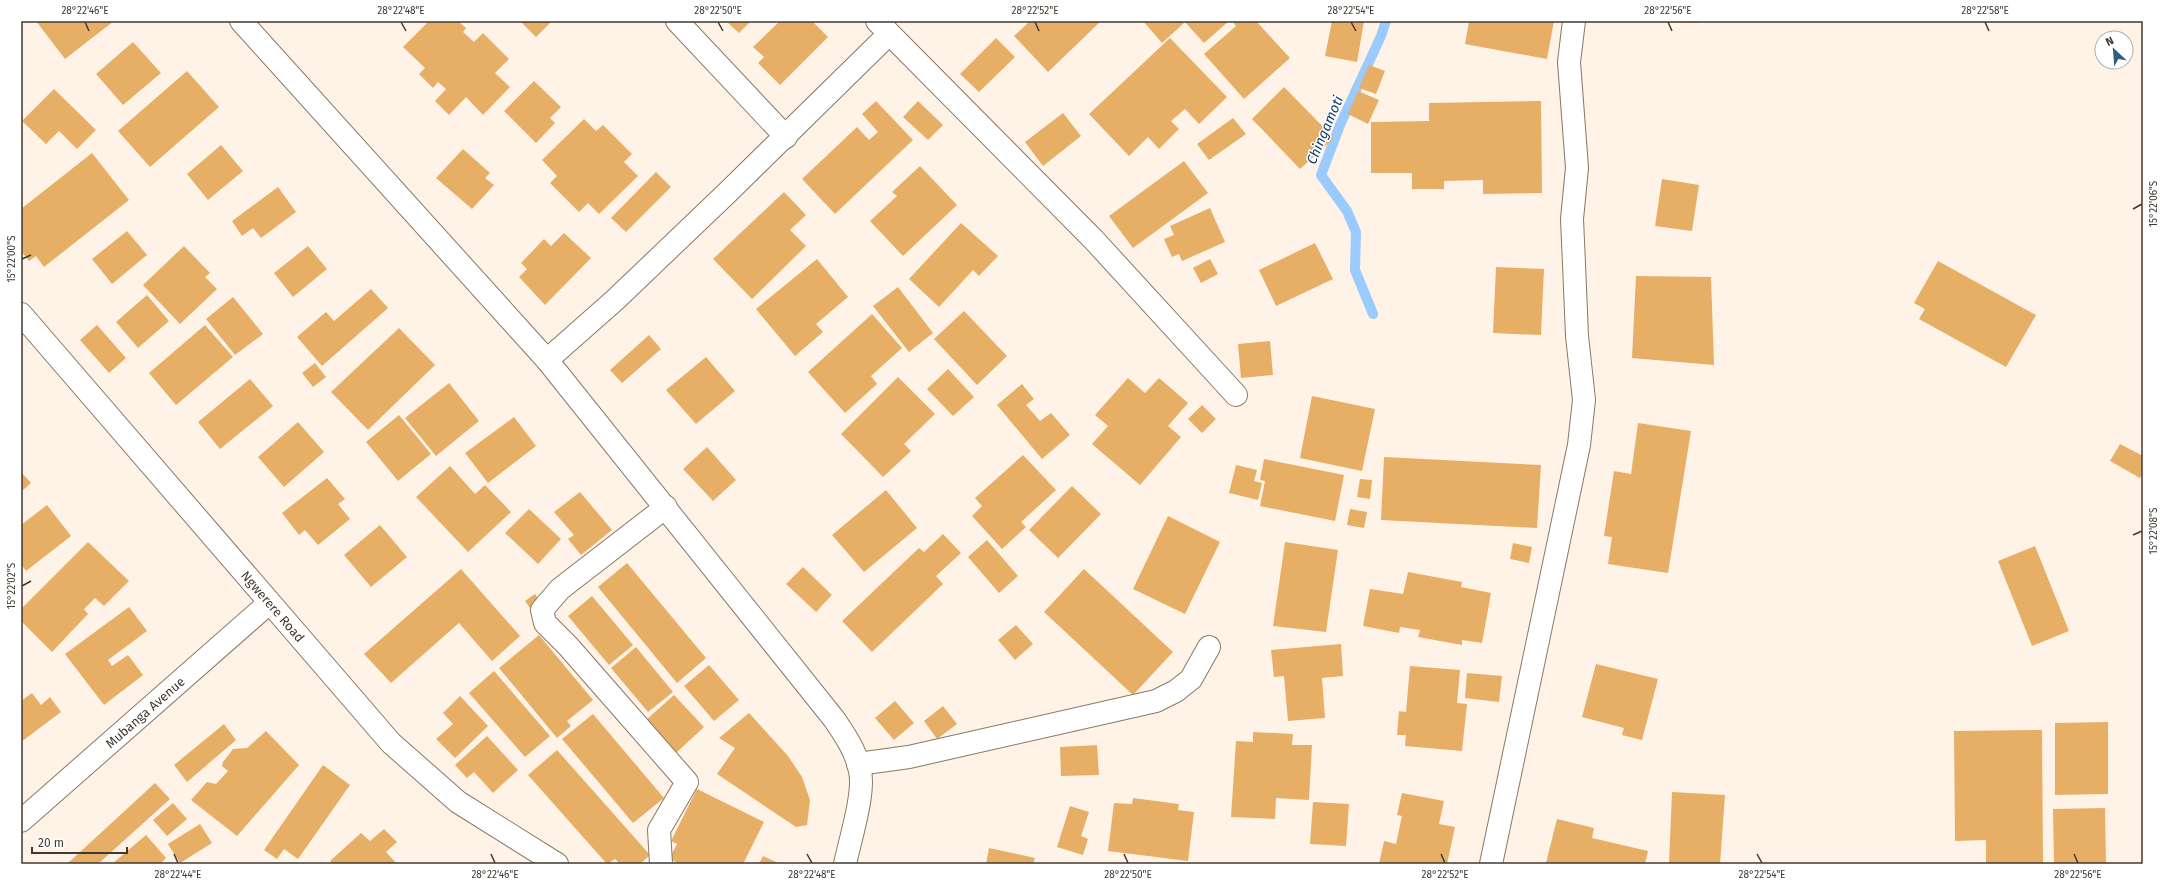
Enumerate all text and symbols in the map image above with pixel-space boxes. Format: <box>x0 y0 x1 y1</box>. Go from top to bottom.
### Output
text: 28°22'46"E <box>61 5 109 17</box>
text: 28°22'48"E <box>377 5 425 17</box>
text: 28°22'50"E <box>694 5 742 17</box>
text: 28°22'52"E <box>1012 5 1058 17</box>
text: 28°22'54"E <box>1328 5 1374 17</box>
text: 28°22'56"E <box>1644 5 1692 17</box>
text: 28°22'58"E <box>1961 5 2009 17</box>
north arrow <box>2094 30 2134 70</box>
text: N <box>2104 34 2116 49</box>
water label: Chingamoti <box>1303 93 1347 167</box>
text: 15°22'06"S <box>2148 180 2160 227</box>
text: 15°22'00"S <box>6 235 18 282</box>
text: 15°22'08"S <box>2148 507 2160 554</box>
text: 15°22'02"S <box>6 562 18 609</box>
street label: Ngwerere Road <box>238 568 308 645</box>
street label: Mubanga Avenue <box>102 673 188 751</box>
scale bar <box>32 829 127 855</box>
text: 20 m <box>38 836 64 850</box>
text: 28°22'44"E <box>155 869 201 881</box>
text: 28°22'46"E <box>471 869 519 881</box>
text: 28°22'48"E <box>788 869 836 881</box>
text: 28°22'50"E <box>1104 869 1152 881</box>
text: 28°22'52"E <box>1422 869 1468 881</box>
text: 28°22'54"E <box>1739 869 1785 881</box>
text: 28°22'56"E <box>2054 869 2102 881</box>

